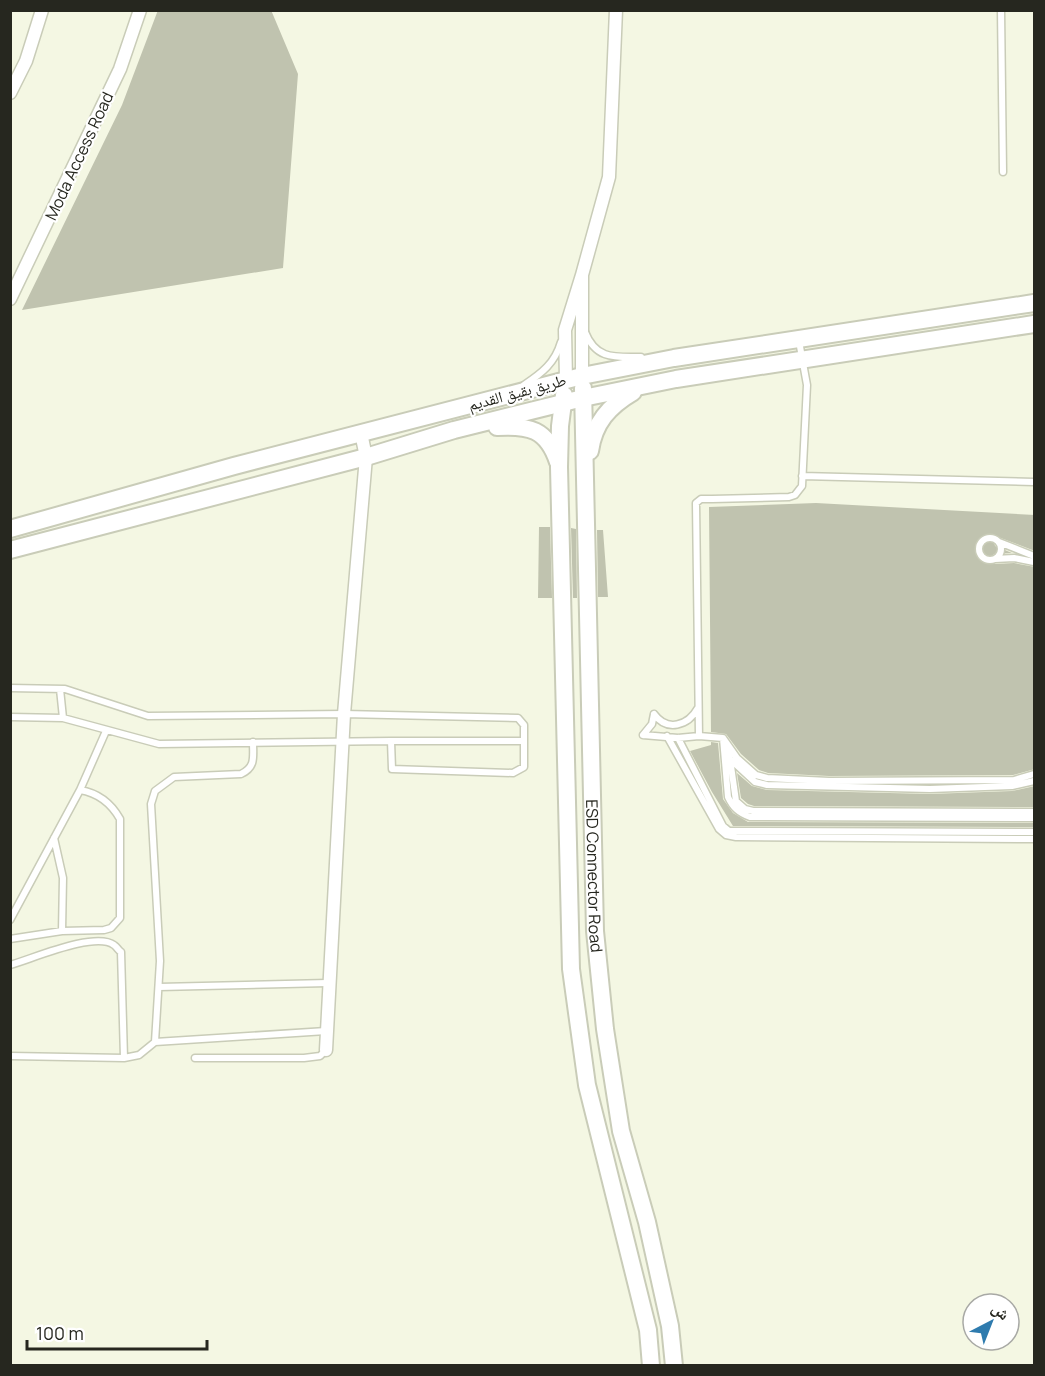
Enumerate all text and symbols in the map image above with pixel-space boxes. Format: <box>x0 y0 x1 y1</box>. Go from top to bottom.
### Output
street label: Moda Access Road <box>40 88 118 224</box>
street label: طريق بقيق القديم <box>466 368 568 416</box>
street label: ESD Connector Road <box>581 799 608 953</box>
north arrow <box>961 1292 1021 1352</box>
text: ش <box>987 1297 1015 1325</box>
scale bar <box>27 1313 207 1351</box>
text: 100 m <box>36 1321 84 1345</box>

